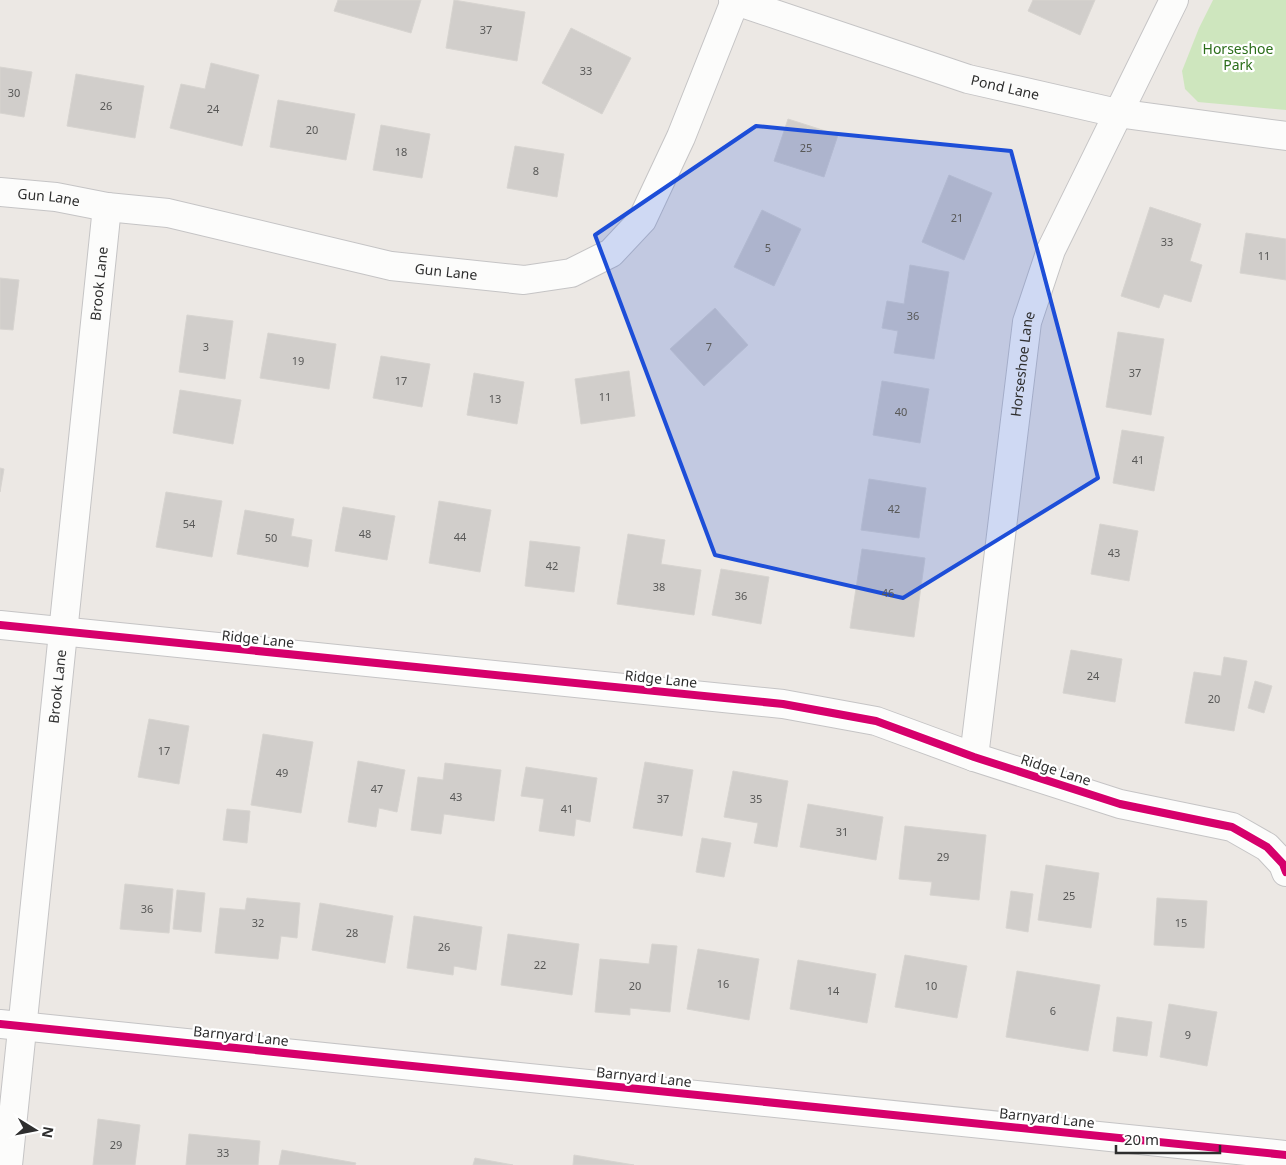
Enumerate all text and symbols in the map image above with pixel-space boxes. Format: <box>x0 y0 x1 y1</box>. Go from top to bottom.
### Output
house number: 37 <box>480 22 492 37</box>
park label: Horseshoe Park <box>1203 39 1274 74</box>
house number: 33 <box>580 63 592 78</box>
street label: Pond Lane <box>969 70 1041 104</box>
house number: 30 <box>8 85 20 100</box>
house number: 26 <box>100 98 112 113</box>
house number: 24 <box>207 101 220 116</box>
house number: 20 <box>306 122 318 137</box>
house number: 25 <box>800 140 812 155</box>
house number: 18 <box>395 144 407 159</box>
house number: 8 <box>533 163 539 178</box>
street label: Gun Lane <box>17 184 82 211</box>
house number: 21 <box>951 210 963 225</box>
house number: 33 <box>1161 234 1173 249</box>
house number: 5 <box>765 240 771 255</box>
street label: Brook Lane <box>85 246 112 322</box>
house number: 11 <box>1258 248 1270 263</box>
street label: Gun Lane <box>414 259 478 284</box>
house number: 36 <box>907 308 919 323</box>
street label: Horseshoe Lane <box>1006 308 1039 418</box>
house number: 3 <box>203 339 209 354</box>
house number: 7 <box>706 339 712 354</box>
house number: 19 <box>292 353 304 368</box>
house number: 37 <box>1129 365 1141 380</box>
house number: 17 <box>395 373 407 388</box>
house number: 11 <box>599 389 611 404</box>
house number: 13 <box>489 391 501 406</box>
house number: 40 <box>895 404 907 419</box>
house number: 41 <box>1132 452 1144 467</box>
house number: 42 <box>888 501 900 516</box>
house number: 54 <box>183 516 196 531</box>
house number: 48 <box>359 526 371 541</box>
house number: 44 <box>454 529 467 544</box>
house number: 50 <box>265 530 277 545</box>
house number: 43 <box>1108 545 1120 560</box>
house number: 42 <box>546 558 558 573</box>
house number: 38 <box>653 579 665 594</box>
house number: 46 <box>882 585 894 600</box>
house number: 36 <box>735 588 747 603</box>
street label: Ridge Lane <box>221 625 295 652</box>
street label: Brook Lane <box>44 648 70 725</box>
street label: Ridge Lane <box>624 665 698 692</box>
house number: 24 <box>1087 668 1100 683</box>
house number: 20 <box>1208 691 1220 706</box>
house number: 17 <box>158 743 170 758</box>
street label: Ridge Lane <box>1019 749 1094 790</box>
house number: 49 <box>276 765 288 780</box>
house number: 47 <box>371 781 383 796</box>
house number: 43 <box>450 789 462 804</box>
house number: 37 <box>657 791 669 806</box>
house number: 35 <box>750 791 762 806</box>
house number: 41 <box>561 801 573 816</box>
house number: 31 <box>836 824 848 839</box>
house number: 29 <box>937 849 949 864</box>
house number: 25 <box>1063 888 1075 903</box>
house number: 36 <box>141 901 153 916</box>
house number: 32 <box>252 915 264 930</box>
house number: 15 <box>1175 915 1187 930</box>
house number: 28 <box>346 925 358 940</box>
house number: 26 <box>438 939 450 954</box>
house number: 22 <box>534 957 546 972</box>
house number: 16 <box>717 976 729 991</box>
house number: 20 <box>629 978 641 993</box>
house number: 10 <box>925 978 937 993</box>
house number: 14 <box>827 983 840 998</box>
house number: 6 <box>1050 1003 1056 1018</box>
street label: Barnyard Lane <box>192 1021 290 1050</box>
house number: 9 <box>1185 1027 1191 1042</box>
street label: Barnyard Lane <box>595 1062 693 1091</box>
street label: Barnyard Lane <box>998 1103 1096 1132</box>
north arrow <box>10 1105 60 1155</box>
scale bar <box>1116 1122 1220 1154</box>
text: N <box>38 1125 59 1140</box>
text: 20 m <box>1124 1129 1159 1149</box>
house number: 29 <box>110 1137 122 1152</box>
house number: 33 <box>217 1145 229 1160</box>

